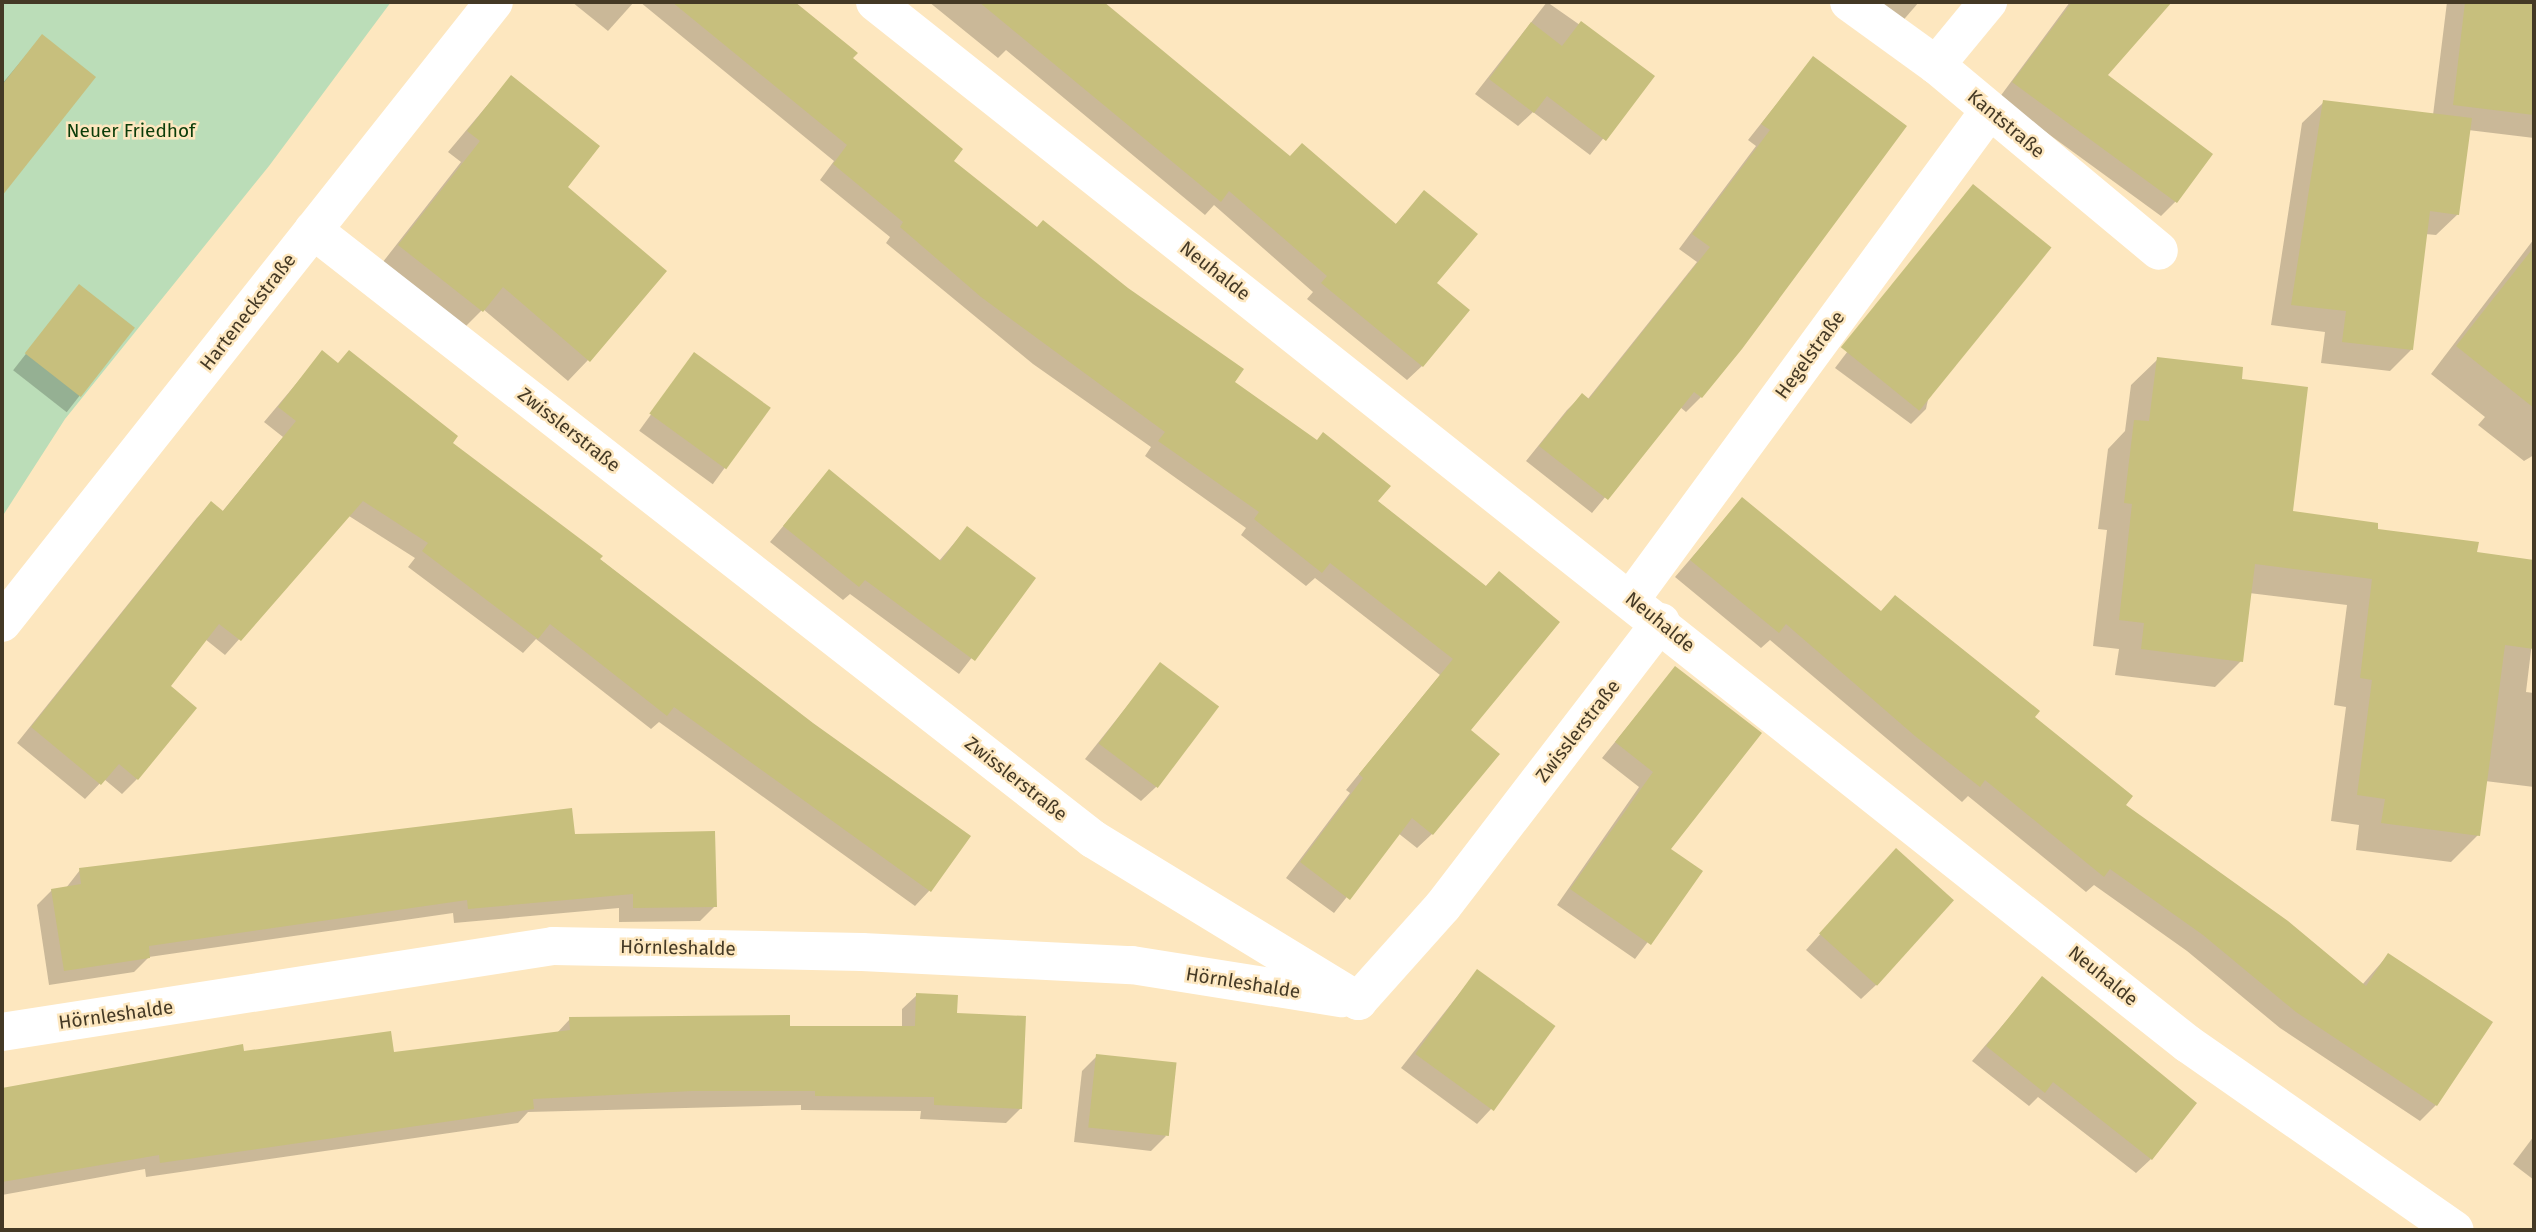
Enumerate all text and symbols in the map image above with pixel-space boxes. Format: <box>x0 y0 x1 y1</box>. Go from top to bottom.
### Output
street label: Kantstraße <box>1963 85 2049 163</box>
park label: Neuer Friedhof <box>67 120 195 142</box>
street label: Neuhalde <box>1175 237 1255 305</box>
street label: Harteneckstraße <box>195 249 301 375</box>
street label: Hegelstraße <box>1770 307 1850 403</box>
street label: Zwisslerstraße <box>513 383 625 477</box>
street label: Neuhalde <box>1621 587 1699 657</box>
street label: Zwisslerstraße <box>1531 675 1625 787</box>
street label: Zwisslerstraße <box>960 732 1072 826</box>
street label: Hörnleshalde <box>620 936 736 960</box>
street label: Neuhalde <box>2064 941 2142 1011</box>
street label: Hörnleshalde <box>1184 963 1302 1003</box>
street label: Hörnleshalde <box>57 996 175 1034</box>

